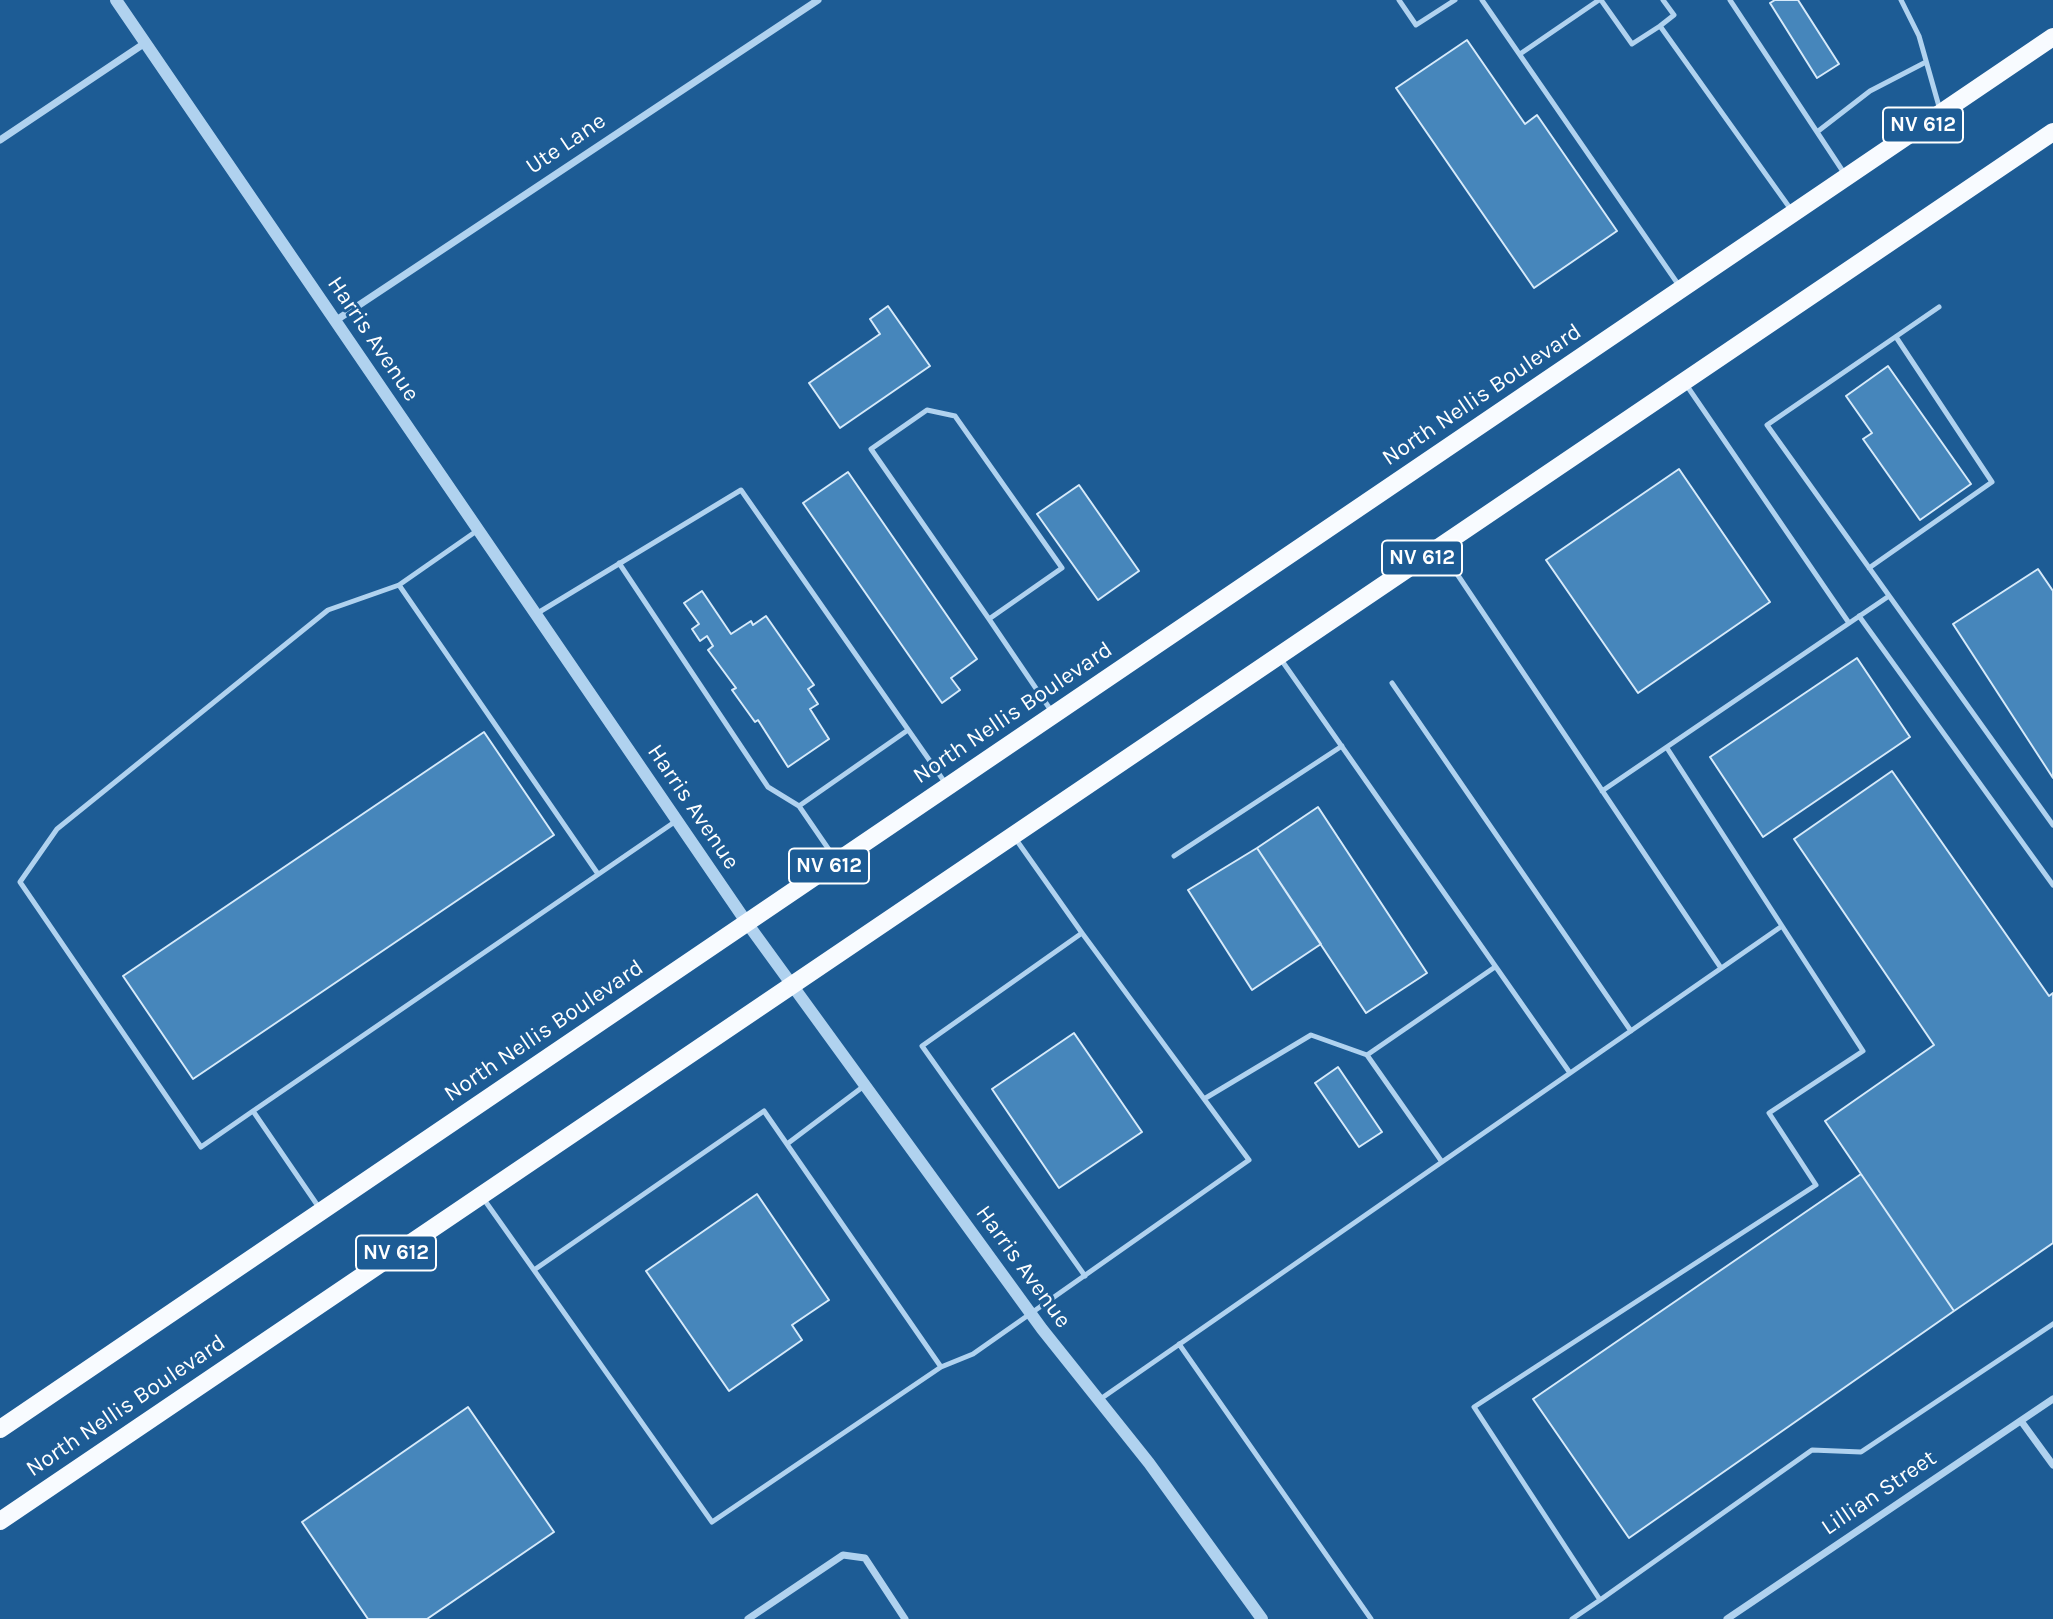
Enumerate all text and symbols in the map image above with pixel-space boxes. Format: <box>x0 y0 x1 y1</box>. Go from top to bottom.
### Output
street label: Ute Lane <box>521 107 611 181</box>
road number: NV 612 <box>1883 108 1963 142</box>
street label: Harris Avenue <box>321 271 425 407</box>
street label: North Nellis Boulevard <box>1377 318 1587 472</box>
road number: NV 612 <box>1382 540 1462 576</box>
street label: North Nellis Boulevard <box>908 636 1118 790</box>
street label: Harris Avenue <box>641 739 745 875</box>
road number: NV 612 <box>789 848 869 884</box>
street label: North Nellis Boulevard <box>439 954 649 1108</box>
street label: Harris Avenue <box>969 1200 1077 1334</box>
road number: NV 612 <box>356 1236 436 1270</box>
street label: North Nellis Boulevard <box>21 1329 231 1483</box>
street label: Lillian Street <box>1816 1445 1942 1541</box>

